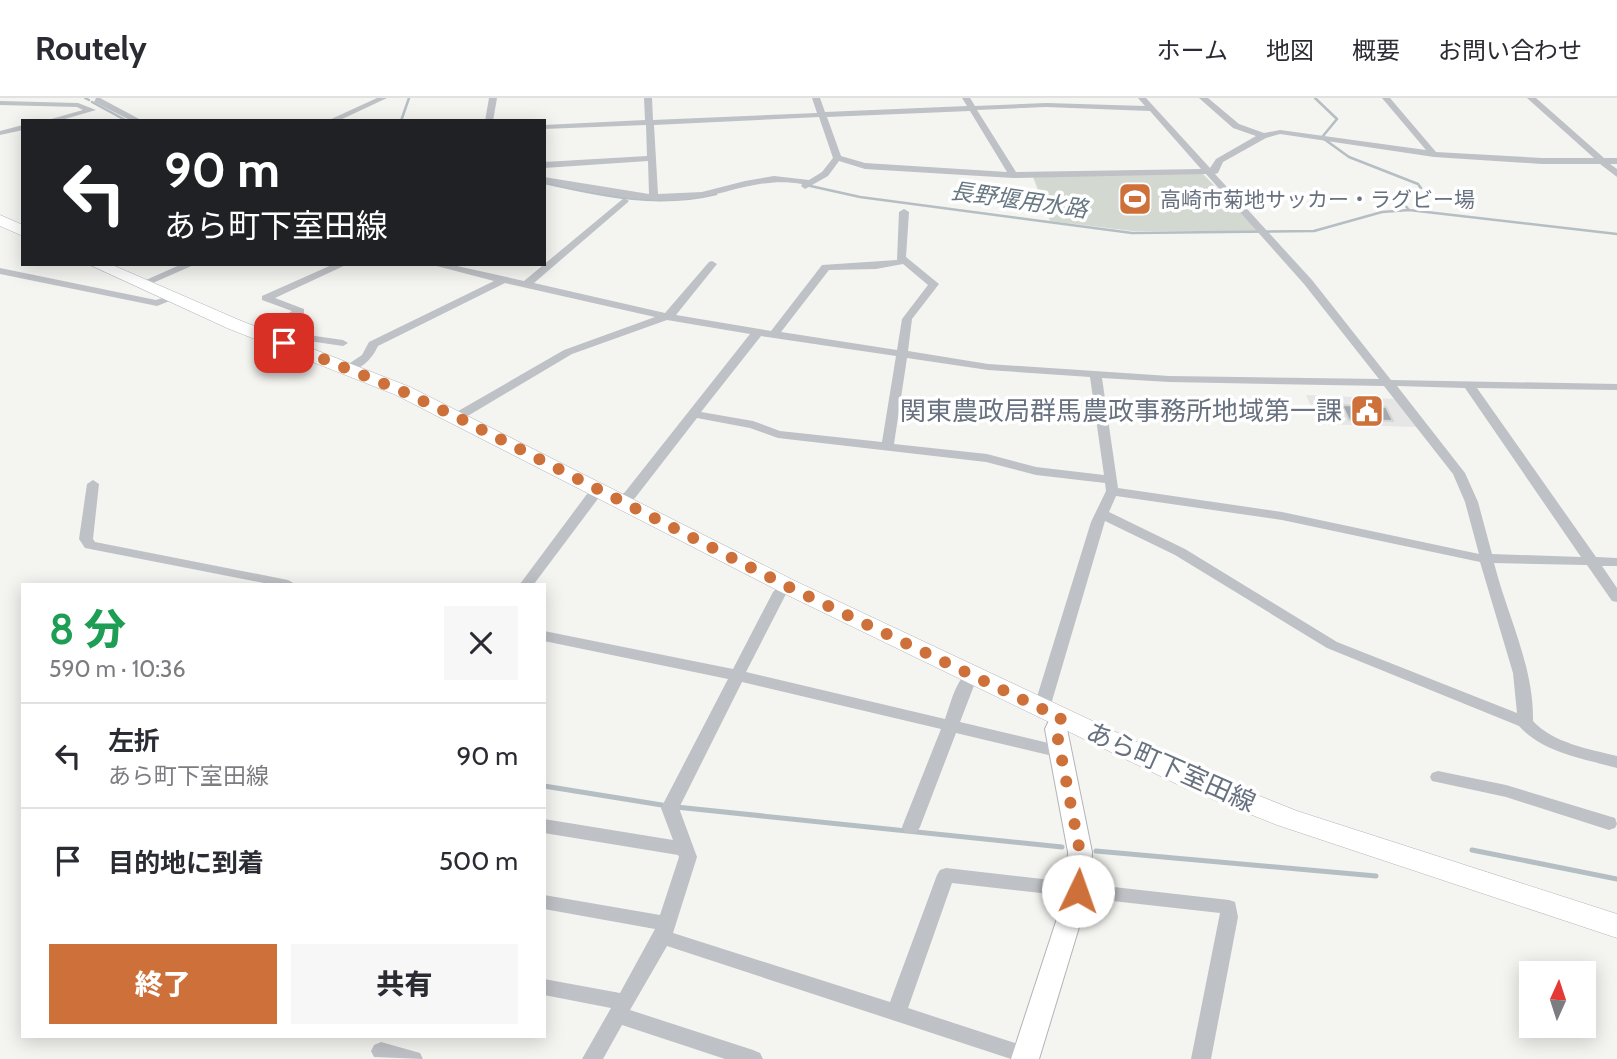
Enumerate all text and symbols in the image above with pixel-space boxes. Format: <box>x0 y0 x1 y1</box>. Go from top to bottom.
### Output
text: Routely <box>35 28 147 68</box>
text: ホーム <box>1157 36 1228 65</box>
text: 地図 <box>1266 36 1314 65</box>
text: 概要 <box>1352 36 1400 65</box>
text: お問い合わせ <box>1438 36 1582 65</box>
text: 90 m <box>164 140 280 199</box>
icon: left <box>49 147 140 238</box>
water label: 長野堰用水路 <box>949 177 1091 224</box>
sports icon: 高崎市菊地サッカー・ラグビー場 <box>1116 180 1154 218</box>
place label: 高崎市菊地サッカー・ラグビー場 <box>1160 187 1475 212</box>
text: あら町下室田線 <box>164 206 388 245</box>
pin <box>254 313 314 373</box>
icon: arrive <box>265 324 303 362</box>
public building icon: 関東農政局群馬農政事務所地域第一課 <box>1348 392 1386 430</box>
place label: 関東農政局群馬農政事務所地域第一課 <box>900 395 1342 427</box>
text: 8 分 <box>49 603 126 655</box>
button: close <box>444 606 518 680</box>
text: 590 m · 10:36 <box>49 655 186 683</box>
street label: あら町下室田線 <box>1081 715 1261 819</box>
text: 左折 <box>108 725 160 757</box>
icon: left <box>49 737 87 775</box>
text: 90 m <box>456 740 518 772</box>
text: あら町下室田線 <box>108 762 269 790</box>
icon: arrive <box>49 842 87 880</box>
text: 500 m <box>439 845 518 877</box>
text: 目的地に到着 <box>108 847 264 879</box>
position arrow <box>1041 854 1115 928</box>
button: 終了 <box>49 944 277 1024</box>
button: 共有 <box>291 944 518 1024</box>
north arrow <box>1519 961 1596 1038</box>
map controls <box>1519 961 1596 1038</box>

